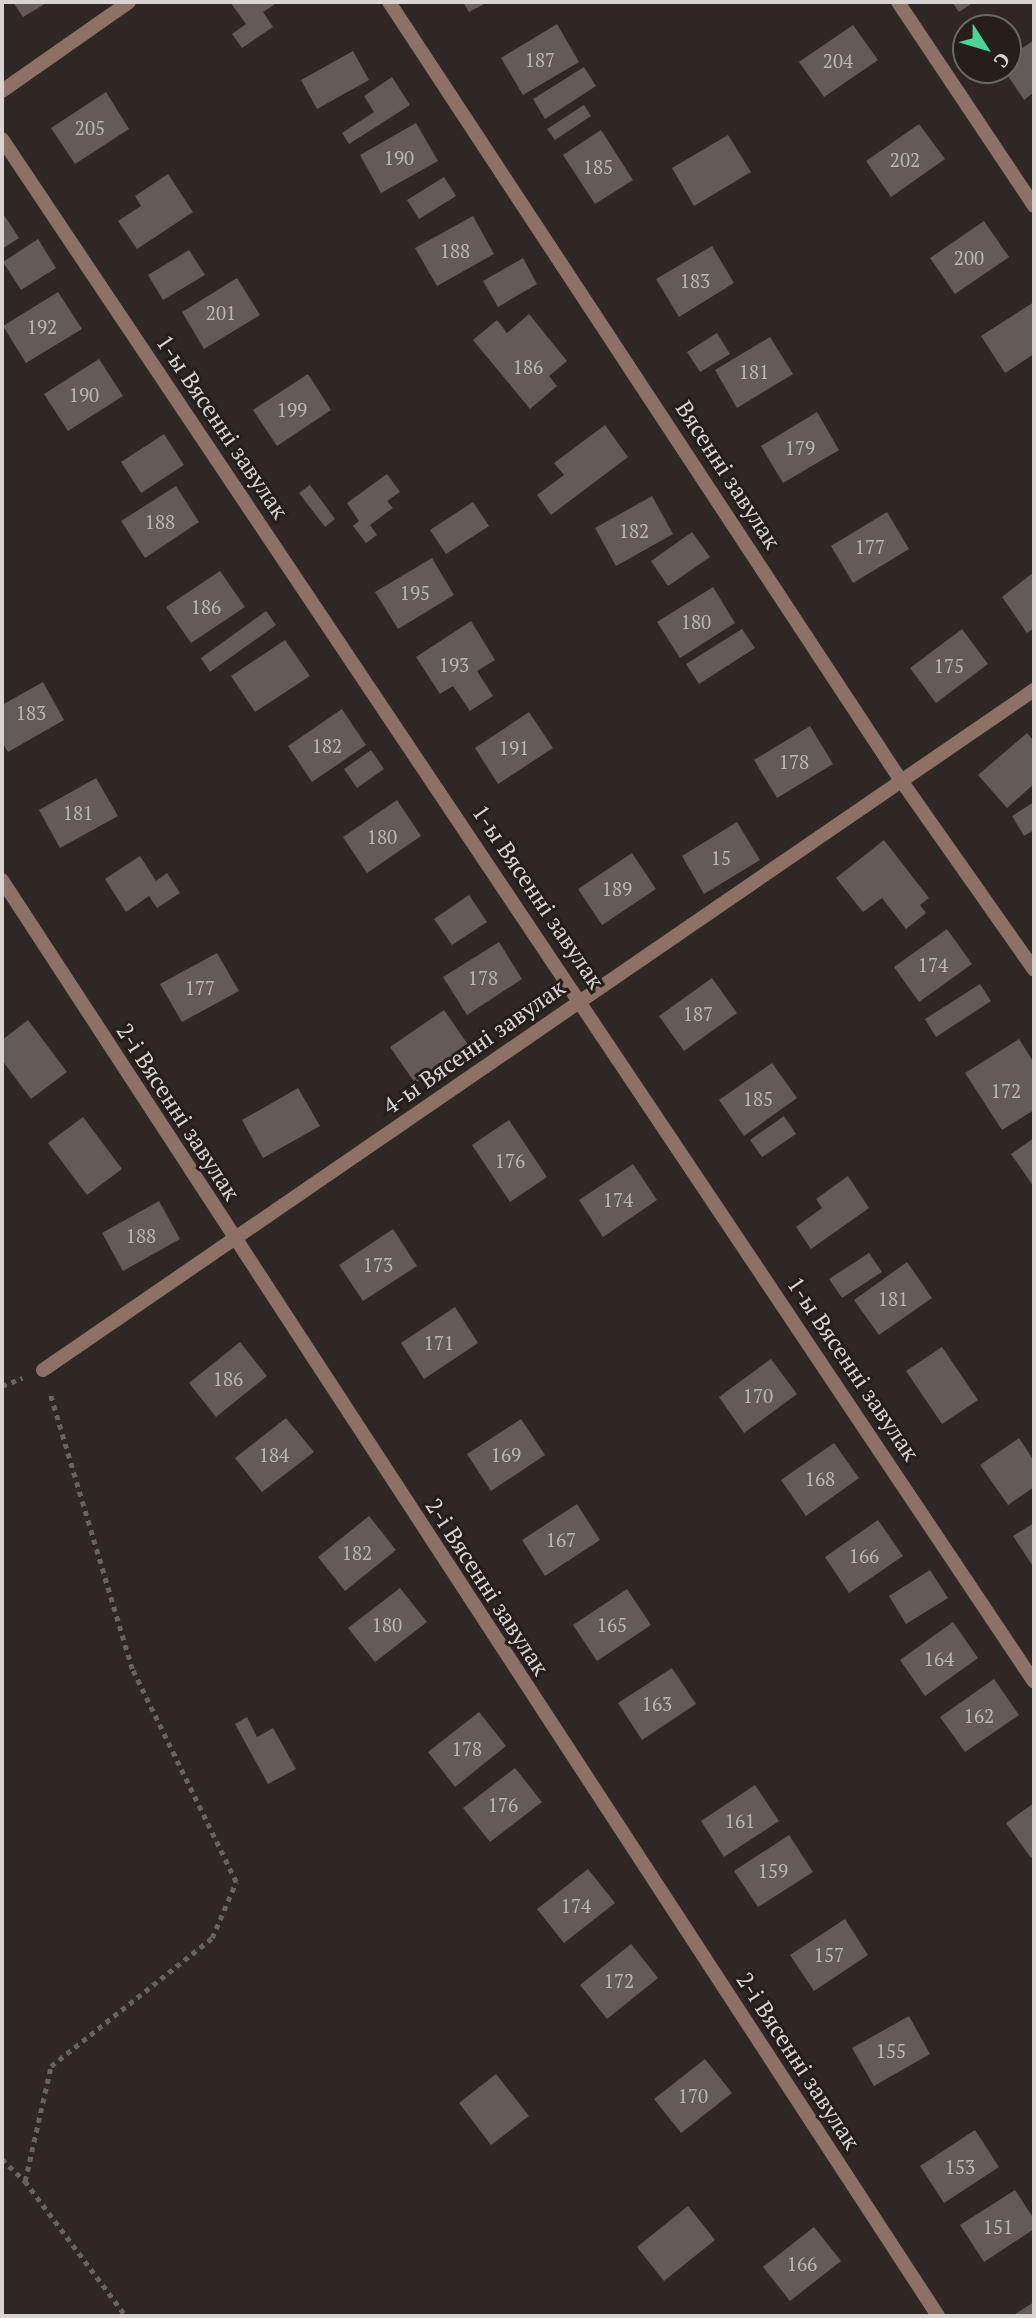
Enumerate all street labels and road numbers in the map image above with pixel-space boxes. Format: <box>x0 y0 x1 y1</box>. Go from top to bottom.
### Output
street label: 1-ы Вясенні завулак <box>150 330 294 524</box>
street label: Вясенні завулак <box>670 396 786 554</box>
street label: 1-ы Вясенні завулак <box>466 800 610 994</box>
street label: 4-ы Вясенні завулак <box>378 974 570 1120</box>
street label: 2-і Вясенні завулак <box>110 1018 246 1206</box>
street label: 1-ы Вясенні завулак <box>781 1272 925 1466</box>
street label: 2-і Вясенні завулак <box>419 1493 555 1681</box>
street label: 2-і Вясенні завулак <box>730 1967 866 2155</box>

